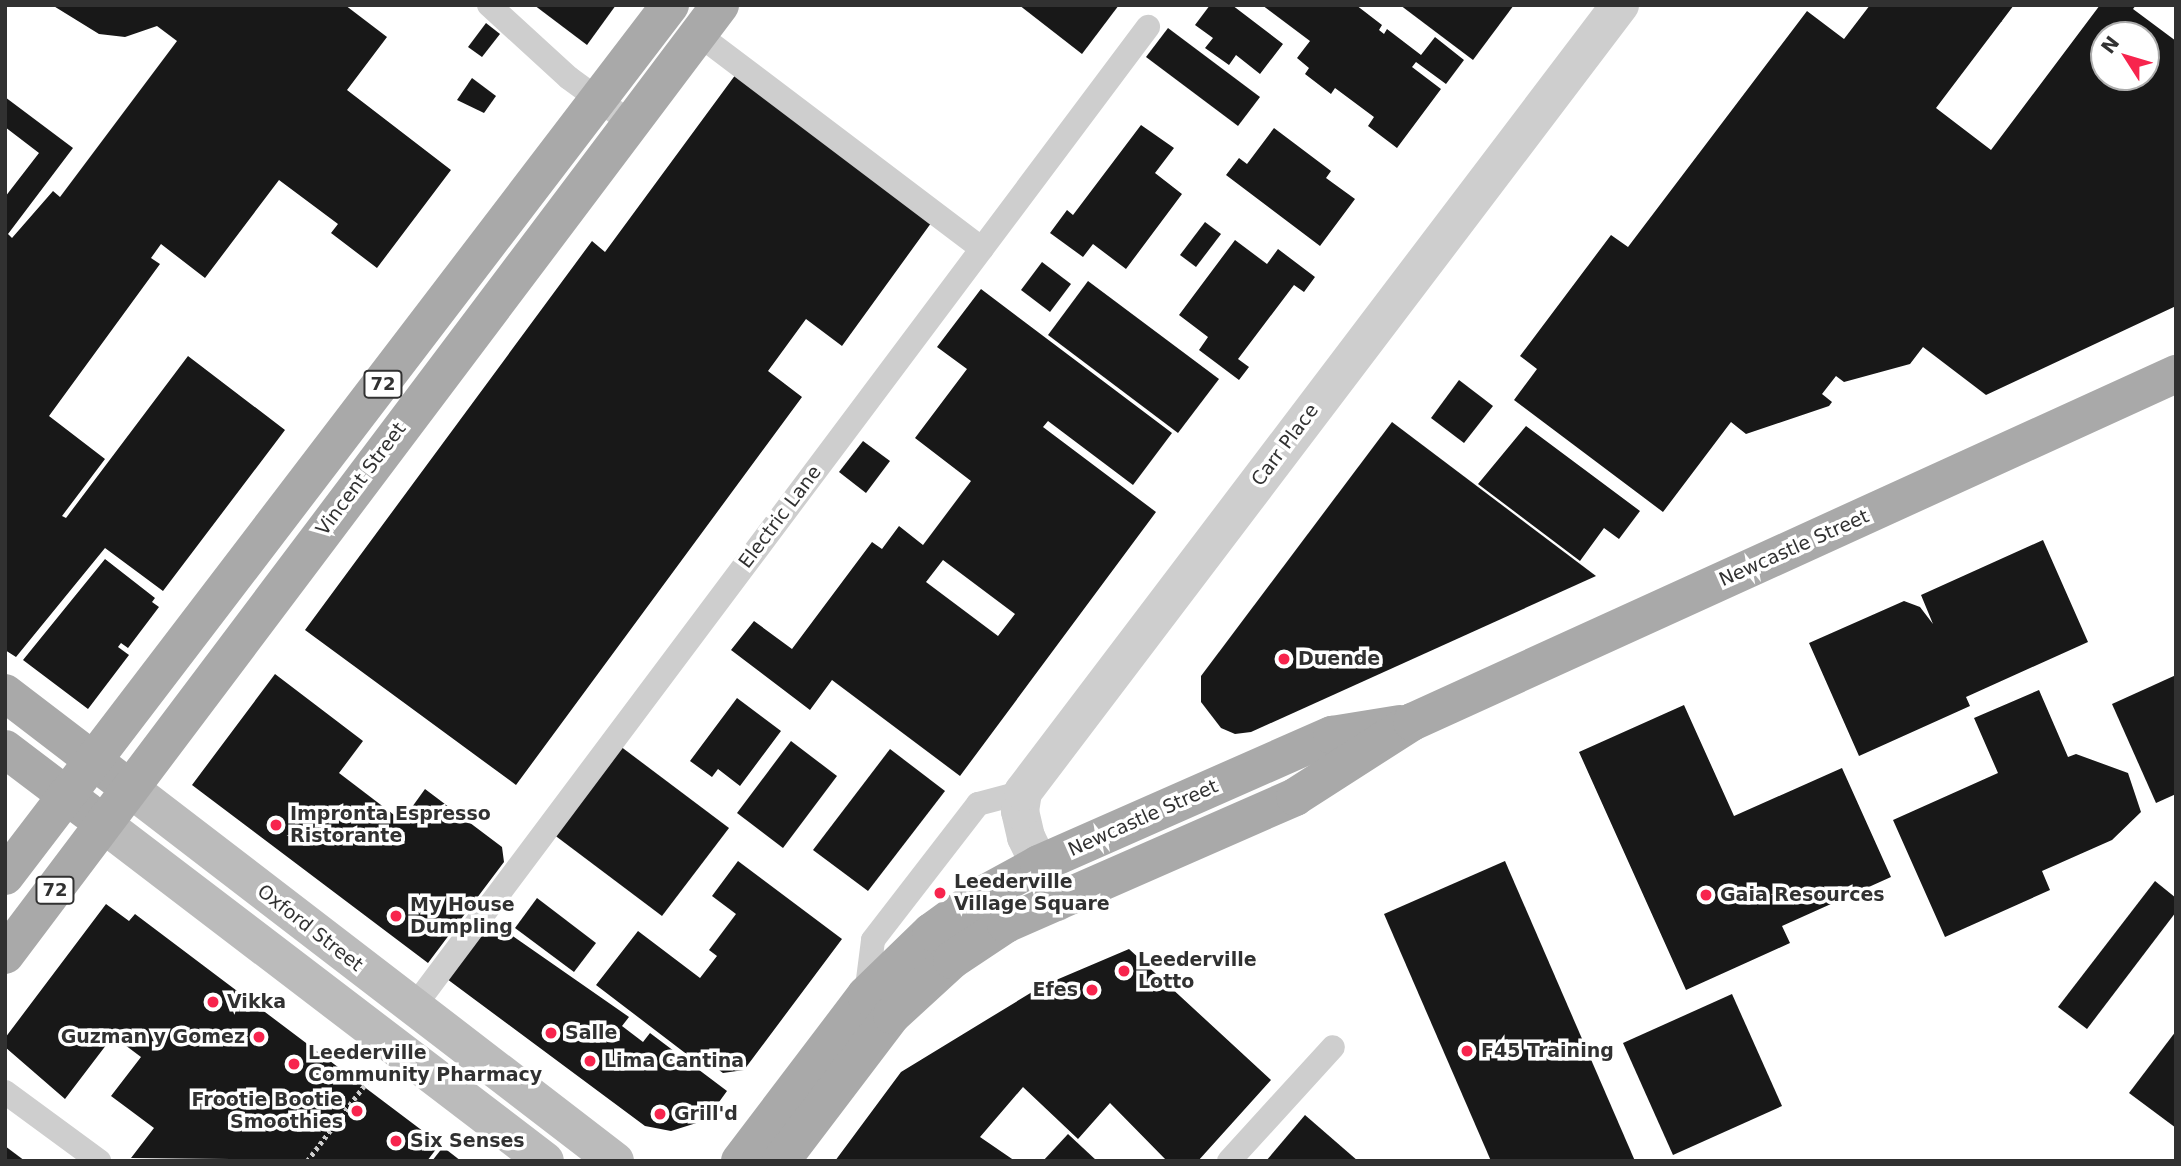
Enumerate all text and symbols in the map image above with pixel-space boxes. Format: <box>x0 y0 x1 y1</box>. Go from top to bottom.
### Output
north arrow <box>2090 21 2160 91</box>
text: N <box>2096 32 2123 58</box>
road number: 72 <box>362 370 404 398</box>
street label: Carr Place <box>1247 400 1323 490</box>
street label: Vincent Street <box>311 418 411 540</box>
street label: Electric Lane <box>734 461 826 573</box>
street label: Newcastle Street <box>1716 505 1872 591</box>
place label: Duende <box>1298 648 1380 670</box>
marker: Duende <box>1276 651 1292 667</box>
street label: Newcastle Street <box>1065 775 1221 861</box>
place label: Impronta Espresso Ristorante <box>290 803 491 847</box>
marker: Impronta Espresso Ristorante <box>268 817 284 833</box>
place label: Leederville Village Square <box>954 871 1110 915</box>
road number: 72 <box>34 876 76 904</box>
street label: Oxford Street <box>253 880 367 976</box>
place label: Gaia Resources <box>1720 884 1885 906</box>
marker: Leederville Village Square <box>932 885 948 901</box>
marker: Gaia Resources <box>1698 887 1714 903</box>
place label: My House Dumpling <box>410 894 515 938</box>
marker: My House Dumpling <box>388 908 404 924</box>
place label: Leederville Lotto <box>1138 949 1257 993</box>
marker: Leederville Lotto <box>1116 963 1132 979</box>
place label: Efes <box>1033 979 1078 1001</box>
marker: Efes <box>1084 982 1100 998</box>
place label: Vikka <box>227 991 286 1013</box>
marker: Vikka <box>205 994 221 1010</box>
place label: Salle <box>565 1022 617 1044</box>
marker: Salle <box>543 1025 559 1041</box>
place label: Guzman y Gomez <box>61 1026 245 1048</box>
marker: Guzman y Gomez <box>251 1029 267 1045</box>
place label: F45 Training <box>1481 1040 1614 1062</box>
place label: Leederville Community Pharmacy <box>308 1042 542 1086</box>
marker: F45 Training <box>1459 1043 1475 1059</box>
place label: Lima Cantina <box>604 1050 744 1072</box>
marker: Lima Cantina <box>582 1053 598 1069</box>
marker: Leederville Community Pharmacy <box>286 1056 302 1072</box>
place label: Frootie Bootie Smoothies <box>192 1089 343 1133</box>
marker: Frootie Bootie Smoothies <box>349 1103 365 1119</box>
place label: Grill'd <box>674 1103 738 1125</box>
marker: Grill'd <box>652 1106 668 1122</box>
place label: Six Senses <box>410 1130 525 1152</box>
marker: Six Senses <box>388 1133 404 1149</box>

